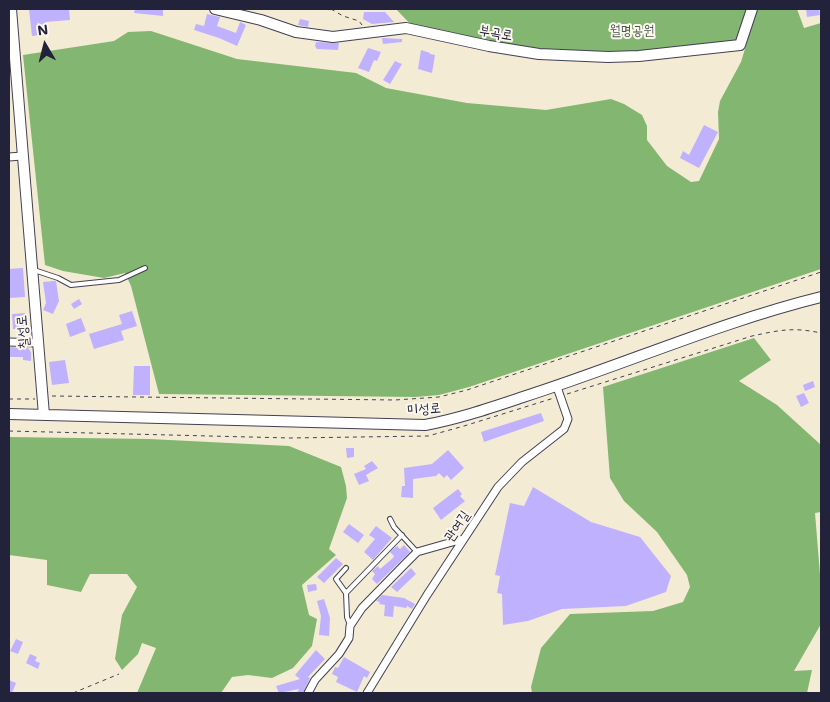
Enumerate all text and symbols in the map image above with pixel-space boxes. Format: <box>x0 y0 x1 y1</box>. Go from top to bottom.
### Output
north arrow <box>20 20 70 70</box>
text: N <box>36 20 49 40</box>
street label: 부곡로 <box>478 22 514 44</box>
park label: 월명공원 <box>609 23 655 39</box>
street label: 칠성로 <box>13 314 33 350</box>
street label: 미성로 <box>407 399 441 419</box>
street label: 관여길 <box>441 507 473 545</box>

